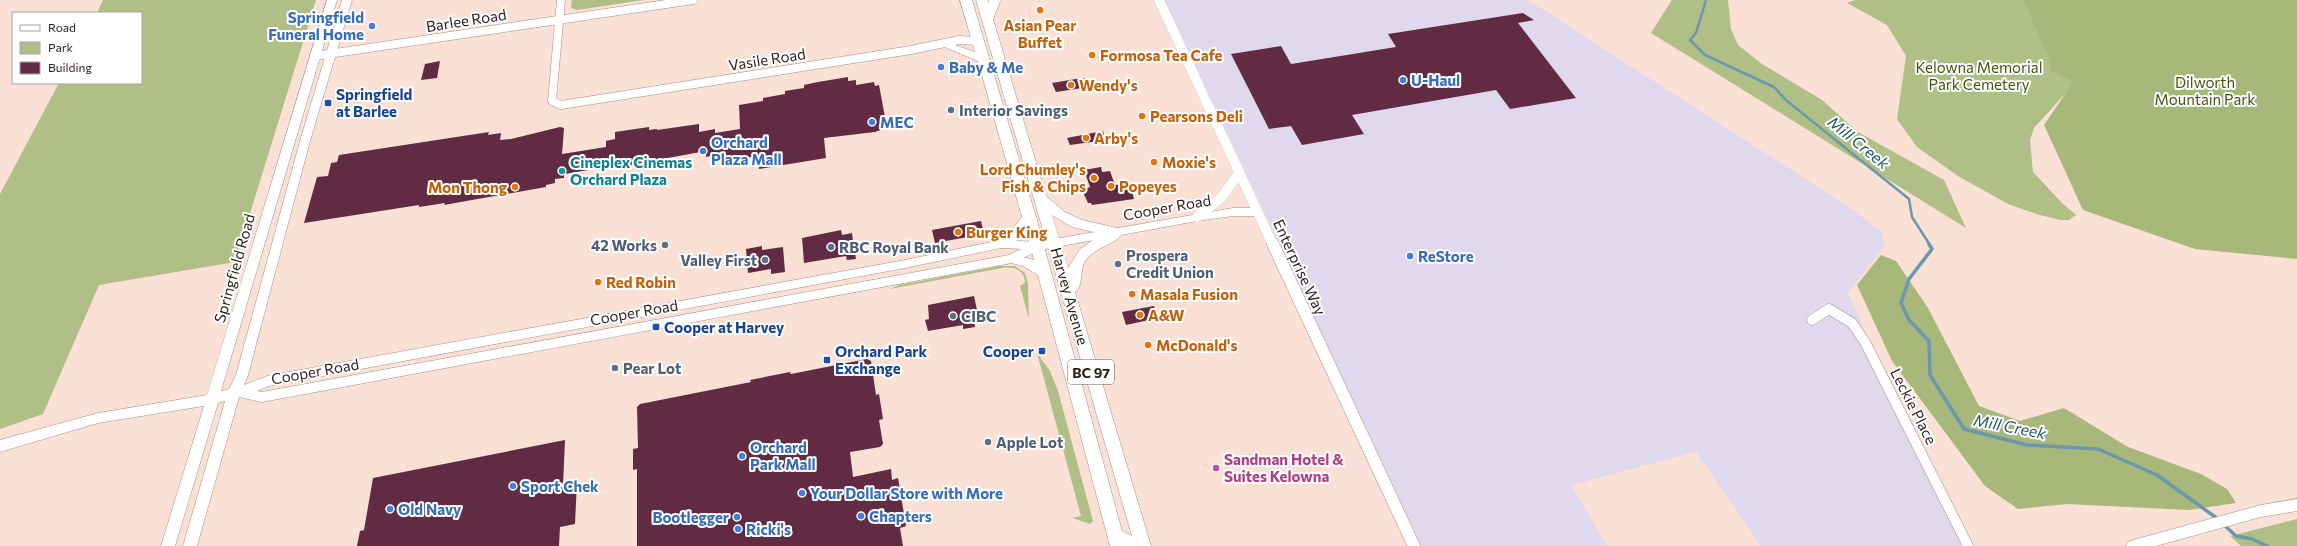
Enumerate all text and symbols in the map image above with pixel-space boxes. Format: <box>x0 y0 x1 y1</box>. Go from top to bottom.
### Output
street label: Barlee Road <box>425 5 507 35</box>
marker: Asian Pear Buffet <box>1035 5 1045 15</box>
place label: Springfield Funeral Home <box>268 8 364 43</box>
legend <box>12 12 142 84</box>
place label: Asian Pear Buffet <box>1004 16 1076 51</box>
text: Road <box>48 20 76 34</box>
marker: Springfield Funeral Home <box>367 21 377 31</box>
text: Park <box>48 40 74 54</box>
street label: Vasile Road <box>727 44 807 74</box>
place label: Formosa Tea Cafe <box>1100 46 1223 64</box>
marker: Formosa Tea Cafe <box>1087 50 1097 60</box>
place label: Baby & Me <box>949 58 1023 76</box>
park label: Kelowna Memorial Park Cemetery <box>1915 58 2043 93</box>
text: Building <box>48 60 92 74</box>
marker: Baby & Me <box>936 62 946 72</box>
place label: U-Haul <box>1411 71 1460 89</box>
park label: Dilworth Mountain Park <box>2155 73 2255 108</box>
marker: U-Haul <box>1398 75 1408 85</box>
place label: Wendy's <box>1079 76 1138 94</box>
marker: Wendy's <box>1066 80 1076 90</box>
place label: Springfield at Barlee <box>336 85 412 120</box>
marker: Springfield at Barlee <box>323 98 333 108</box>
place label: Interior Savings <box>959 101 1068 119</box>
marker: Interior Savings <box>946 105 956 115</box>
place label: Pearsons Deli <box>1150 107 1243 125</box>
marker: Pearsons Deli <box>1137 111 1147 121</box>
water label: Mill Creek <box>1825 112 1894 173</box>
place label: MEC <box>880 113 914 131</box>
marker: MEC <box>867 117 877 127</box>
place label: Arby's <box>1094 129 1138 147</box>
place label: Orchard Plaza Mall <box>711 133 782 168</box>
marker: Arby's <box>1081 133 1091 143</box>
marker: Orchard Plaza Mall <box>698 146 708 156</box>
place label: Cineplex Cinemas Orchard Plaza <box>570 153 692 188</box>
place label: Moxie's <box>1162 153 1216 171</box>
marker: Moxie's <box>1149 157 1159 167</box>
place label: Lord Chumley's Fish & Chips <box>980 160 1086 195</box>
marker: Cineplex Cinemas Orchard Plaza <box>557 166 567 176</box>
marker: Lord Chumley's Fish & Chips <box>1089 173 1099 183</box>
place label: Popeyes <box>1119 177 1177 195</box>
place label: Mon Thong <box>428 178 507 196</box>
marker: Popeyes <box>1106 181 1116 191</box>
marker: Mon Thong <box>510 182 520 192</box>
street label: Cooper Road <box>1122 190 1212 224</box>
street label: Springfield Road <box>210 212 258 324</box>
street label: Enterprise Way <box>1270 216 1330 318</box>
place label: Burger King <box>966 223 1047 241</box>
marker: Burger King <box>953 227 963 237</box>
place label: 42 Works <box>591 236 657 254</box>
place label: RBC Royal Bank <box>839 238 949 256</box>
marker: 42 Works <box>660 240 670 250</box>
marker: RBC Royal Bank <box>826 242 836 252</box>
street label: Harvey Avenue <box>1047 245 1093 347</box>
place label: Prospera Credit Union <box>1126 246 1214 281</box>
place label: ReStore <box>1418 247 1474 265</box>
place label: Valley First <box>680 251 757 269</box>
marker: ReStore <box>1405 251 1415 261</box>
marker: Valley First <box>760 255 770 265</box>
marker: Prospera Credit Union <box>1113 259 1123 269</box>
place label: Red Robin <box>606 273 676 291</box>
marker: Red Robin <box>593 277 603 287</box>
place label: Masala Fusion <box>1140 285 1238 303</box>
marker: Masala Fusion <box>1127 289 1137 299</box>
street label: Cooper Road <box>589 295 679 329</box>
place label: A&W <box>1148 306 1185 324</box>
place label: CIBC <box>961 307 996 325</box>
marker: A&W <box>1135 310 1145 320</box>
marker: CIBC <box>948 311 958 321</box>
place label: Cooper at Harvey <box>664 318 785 336</box>
marker: Cooper at Harvey <box>651 322 661 332</box>
place label: McDonald's <box>1156 336 1237 354</box>
marker: McDonald's <box>1143 340 1153 350</box>
place label: Orchard Park Exchange <box>835 342 927 377</box>
place label: Cooper <box>983 342 1034 360</box>
marker: Cooper <box>1037 346 1047 356</box>
street label: Cooper Road <box>270 354 360 388</box>
marker: Orchard Park Exchange <box>822 355 832 365</box>
place label: Pear Lot <box>623 359 681 377</box>
road number: BC 97 <box>1068 360 1114 384</box>
marker: Pear Lot <box>610 363 620 373</box>
street label: Leckie Place <box>1887 365 1941 447</box>
water label: Mill Creek <box>1972 410 2048 442</box>
place label: Apple Lot <box>996 433 1063 451</box>
marker: Apple Lot <box>983 437 993 447</box>
place label: Orchard Park Mall <box>750 438 816 473</box>
place label: Sandman Hotel & Suites Kelowna <box>1224 450 1344 485</box>
marker: Orchard Park Mall <box>737 451 747 461</box>
marker: Sandman Hotel & Suites Kelowna <box>1211 463 1221 473</box>
place label: Sport Chek <box>521 477 599 495</box>
marker: Sport Chek <box>508 481 518 491</box>
place label: Your Dollar Store with More <box>810 484 1003 502</box>
marker: Your Dollar Store with More <box>797 488 807 498</box>
place label: Old Navy <box>398 500 462 518</box>
marker: Old Navy <box>385 504 395 514</box>
place label: Chapters <box>869 507 932 525</box>
place label: Bootlegger <box>652 508 729 526</box>
marker: Chapters <box>856 511 866 521</box>
marker: Bootlegger <box>732 512 742 522</box>
place label: Ricki's <box>746 520 791 538</box>
marker: Ricki's <box>733 524 743 534</box>

